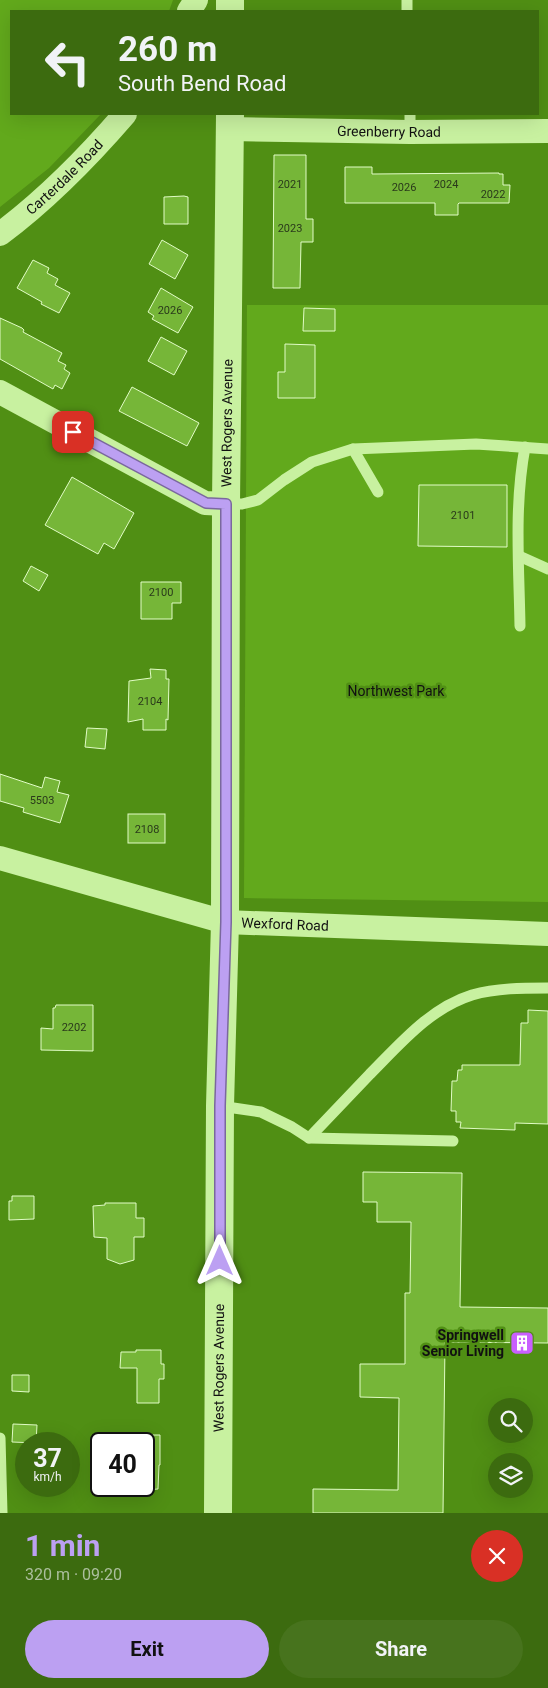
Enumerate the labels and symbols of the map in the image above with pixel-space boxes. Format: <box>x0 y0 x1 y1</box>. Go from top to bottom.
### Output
street label: Greenberry Road <box>337 123 441 140</box>
street label: Carterdale Road <box>23 136 106 218</box>
house number: 2021 <box>278 178 302 191</box>
house number: 2024 <box>434 178 458 191</box>
house number: 2026 <box>392 181 416 194</box>
house number: 2022 <box>481 188 505 201</box>
house number: 2023 <box>278 222 302 235</box>
house number: 2026 <box>158 304 182 317</box>
street label: West Rogers Avenue <box>218 359 235 487</box>
pin <box>52 411 94 453</box>
house number: 2101 <box>451 509 475 522</box>
house number: 2100 <box>149 586 173 599</box>
park label: Northwest Park <box>348 683 445 699</box>
house number: 2104 <box>138 695 162 708</box>
house number: 5503 <box>30 794 54 807</box>
house number: 2108 <box>135 823 159 836</box>
street label: Wexford Road <box>241 915 329 934</box>
house number: 2202 <box>62 1021 86 1034</box>
position arrow <box>193 1234 245 1286</box>
street label: West Rogers Avenue <box>210 1304 227 1432</box>
place label: Springwell Senior Living <box>422 1327 504 1359</box>
building icon: Springwell Senior Living <box>509 1330 535 1356</box>
speed limit sign: 40 <box>90 1432 155 1497</box>

